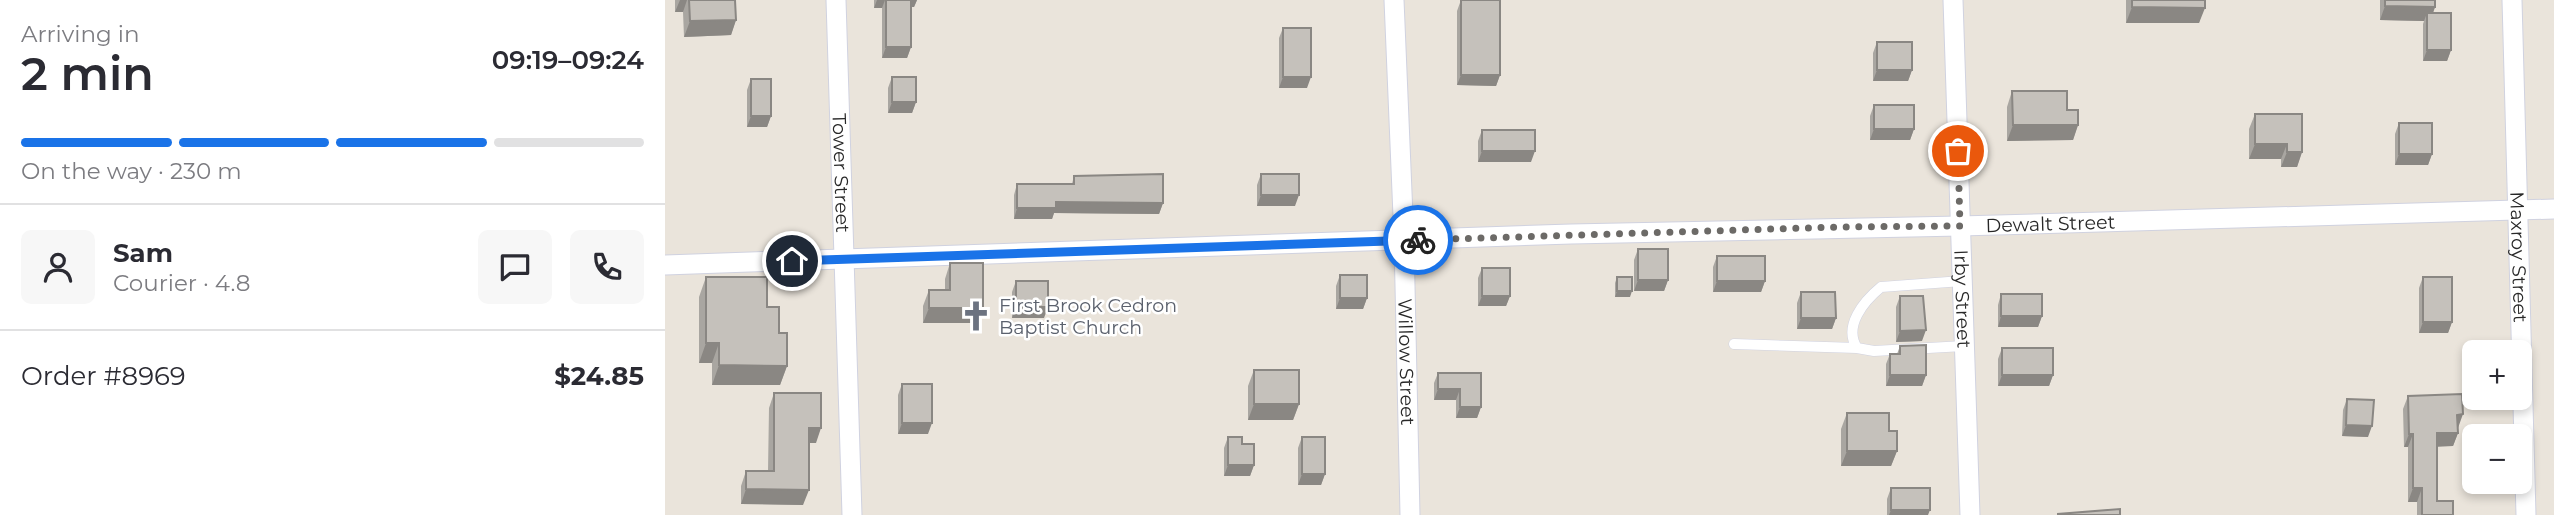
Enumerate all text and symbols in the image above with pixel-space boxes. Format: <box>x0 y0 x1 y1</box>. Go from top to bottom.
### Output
text: Arriving in <box>21 20 140 48</box>
text: 09:19–09:24 <box>492 44 644 76</box>
text: 2 min <box>21 45 154 102</box>
street label: Tower Street <box>828 113 855 233</box>
pin <box>1928 121 1988 181</box>
icon: bag <box>1939 132 1977 170</box>
text: On the way · 230 m <box>21 157 242 185</box>
street label: Maxroy Street <box>2506 191 2532 323</box>
courier <box>1383 205 1453 275</box>
street label: Dewalt Street <box>1985 210 2116 237</box>
icon: bike <box>1399 221 1437 259</box>
button: person <box>21 230 95 304</box>
button: chat <box>478 230 552 304</box>
button: phone <box>570 230 644 304</box>
pin <box>762 231 822 291</box>
text: Sam <box>113 237 173 269</box>
icon: home <box>773 242 811 280</box>
street label: Irby Street <box>1950 249 1976 349</box>
text: Courier · 4.8 <box>113 269 250 297</box>
place label: First Brook Cedron Baptist Church <box>999 294 1177 339</box>
street label: Willow Street <box>1394 298 1420 426</box>
church icon: First Brook Cedron Baptist Church <box>959 299 993 333</box>
map controls <box>2462 340 2532 494</box>
button: + <box>2462 340 2532 410</box>
text: Order #8969 <box>21 360 186 392</box>
text: $24.85 <box>554 360 644 392</box>
button: − <box>2462 424 2532 494</box>

